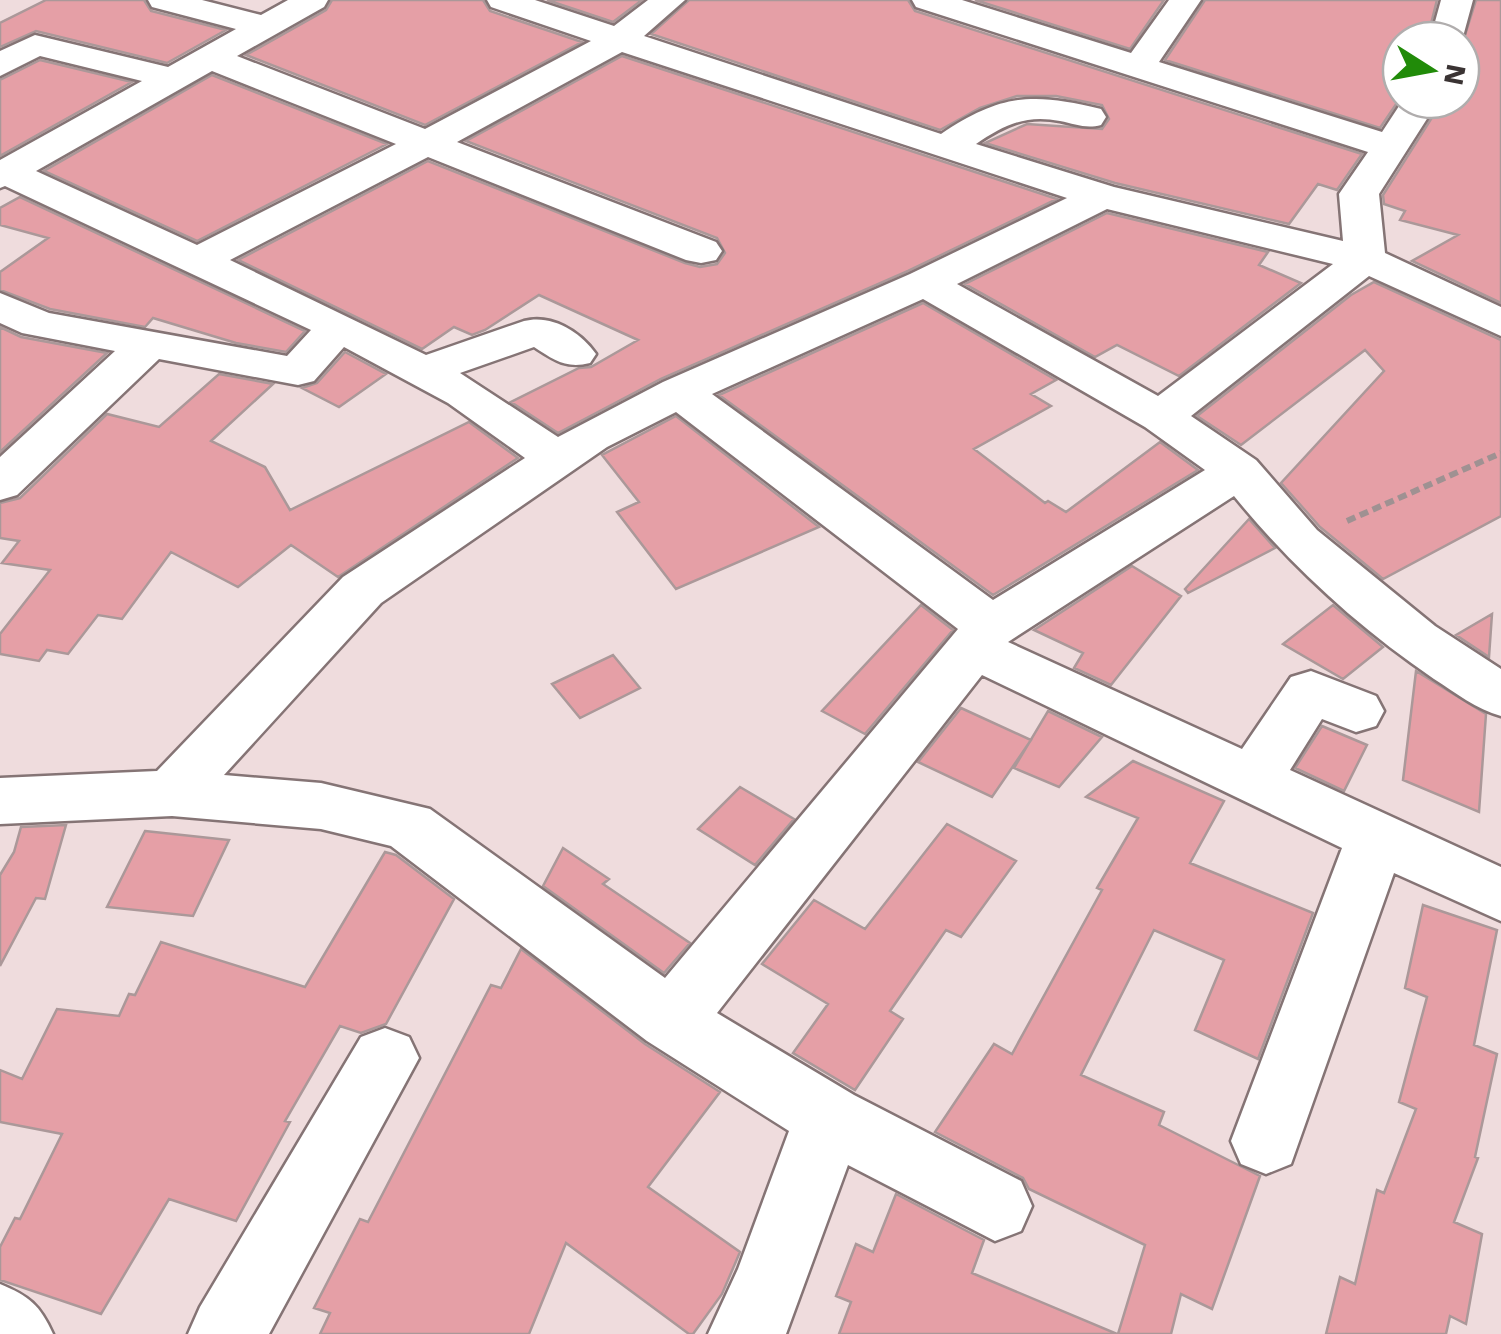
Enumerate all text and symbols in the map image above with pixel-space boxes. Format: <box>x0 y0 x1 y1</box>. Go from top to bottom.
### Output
north arrow <box>1381 20 1481 120</box>
text: N <box>1437 61 1473 88</box>

